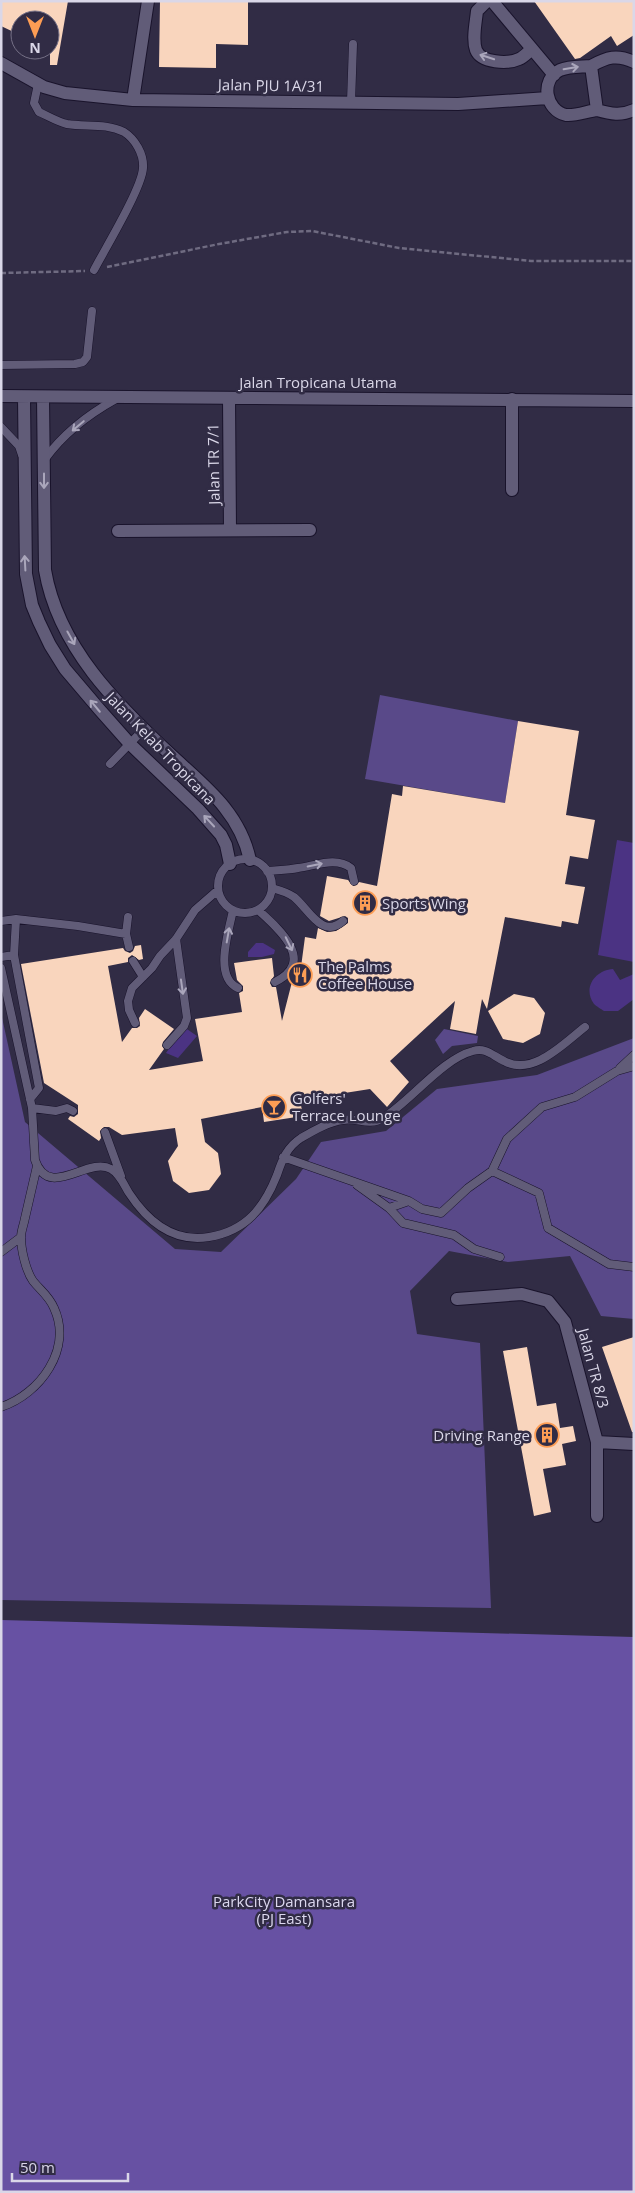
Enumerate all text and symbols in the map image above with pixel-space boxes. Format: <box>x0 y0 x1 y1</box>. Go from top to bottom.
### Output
north arrow <box>10 10 60 60</box>
text: N <box>29 39 41 58</box>
one-way arrow <box>479 52 495 62</box>
one-way arrow <box>563 63 579 73</box>
street label: Jalan PJU 1A/31 <box>216 74 324 96</box>
street label: Jalan Tropicana Utama <box>237 372 397 392</box>
one-way arrow <box>72 420 85 431</box>
street label: Jalan TR 7/1 <box>202 423 224 507</box>
one-way arrow <box>39 472 49 489</box>
one-way arrow <box>21 555 30 571</box>
one-way arrow <box>66 631 76 646</box>
street label: Jalan Kelab Tropicana <box>100 686 220 809</box>
one-way arrow <box>90 699 101 712</box>
one-way arrow <box>203 815 215 828</box>
one-way arrow <box>307 860 323 869</box>
building icon: Sports Wing <box>352 890 378 916</box>
place label: Sports Wing <box>382 893 466 913</box>
one-way arrow <box>224 927 233 943</box>
one-way arrow <box>285 936 294 951</box>
place label: The Palms Coffee House <box>318 956 412 993</box>
restaurant icon: The Palms Coffee House <box>287 962 313 988</box>
one-way arrow <box>177 979 187 995</box>
place label: Golfers' Terrace Lounge <box>292 1088 401 1125</box>
bar icon: Golfers' Terrace Lounge <box>261 1094 287 1120</box>
street label: Jalan TR 8/3 <box>573 1324 614 1410</box>
building icon: Driving Range <box>534 1422 560 1448</box>
place label: Driving Range <box>433 1425 530 1445</box>
park label: ParkCity Damansara (PJ East) <box>213 1891 355 1928</box>
scale bar <box>12 2150 129 2182</box>
text: 50 m <box>20 2157 55 2177</box>

